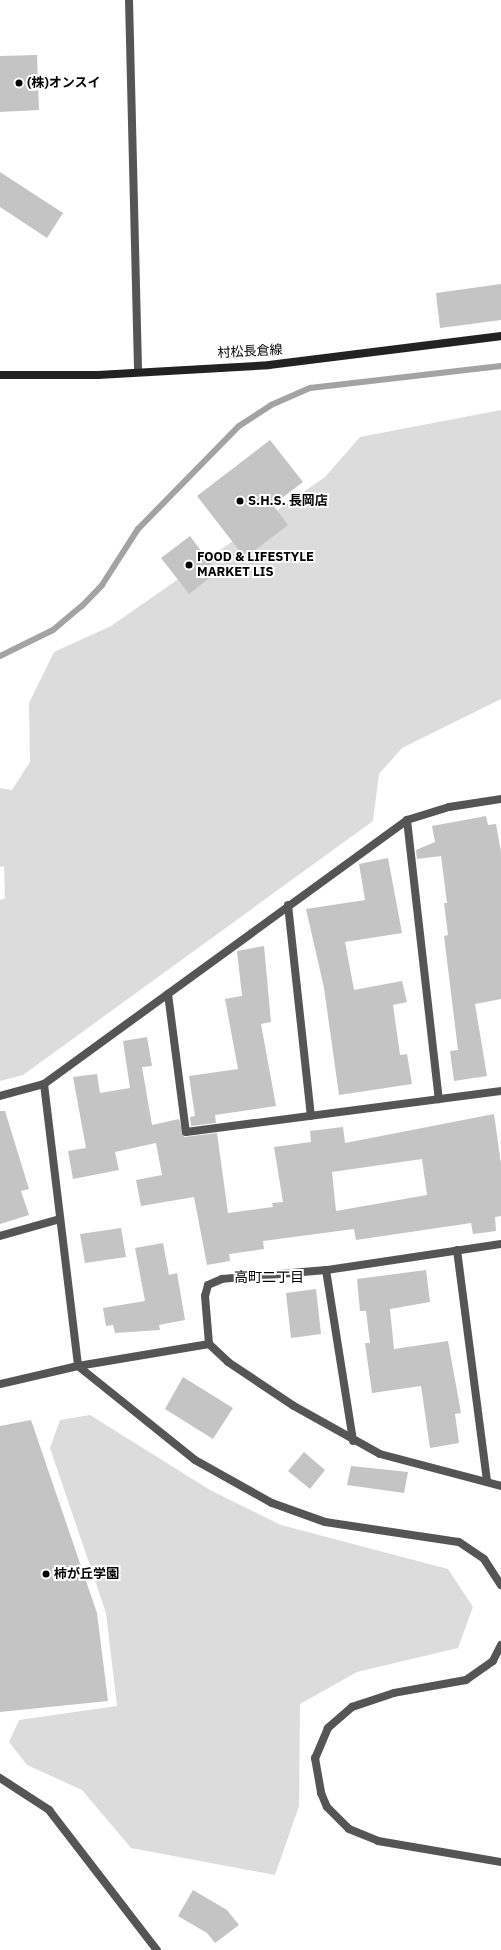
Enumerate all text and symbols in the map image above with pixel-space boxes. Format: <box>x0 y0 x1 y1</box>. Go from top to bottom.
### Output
place label: (株)オンスイ <box>27 75 101 91</box>
marker: (株)オンスイ <box>14 78 24 88</box>
street label: 村松長倉線 <box>217 343 283 361</box>
place label: S.H.S. 長岡店 <box>248 493 328 509</box>
marker: S.H.S. 長岡店 <box>235 496 245 506</box>
place label: FOOD & LIFESTYLE MARKET LIS <box>197 550 314 581</box>
marker: FOOD & LIFESTYLE MARKET LIS <box>184 560 194 570</box>
district label: 高町二丁目 <box>234 1269 304 1285</box>
place label: 柿が丘学園 <box>54 1566 119 1582</box>
marker: 柿が丘学園 <box>41 1569 51 1579</box>

